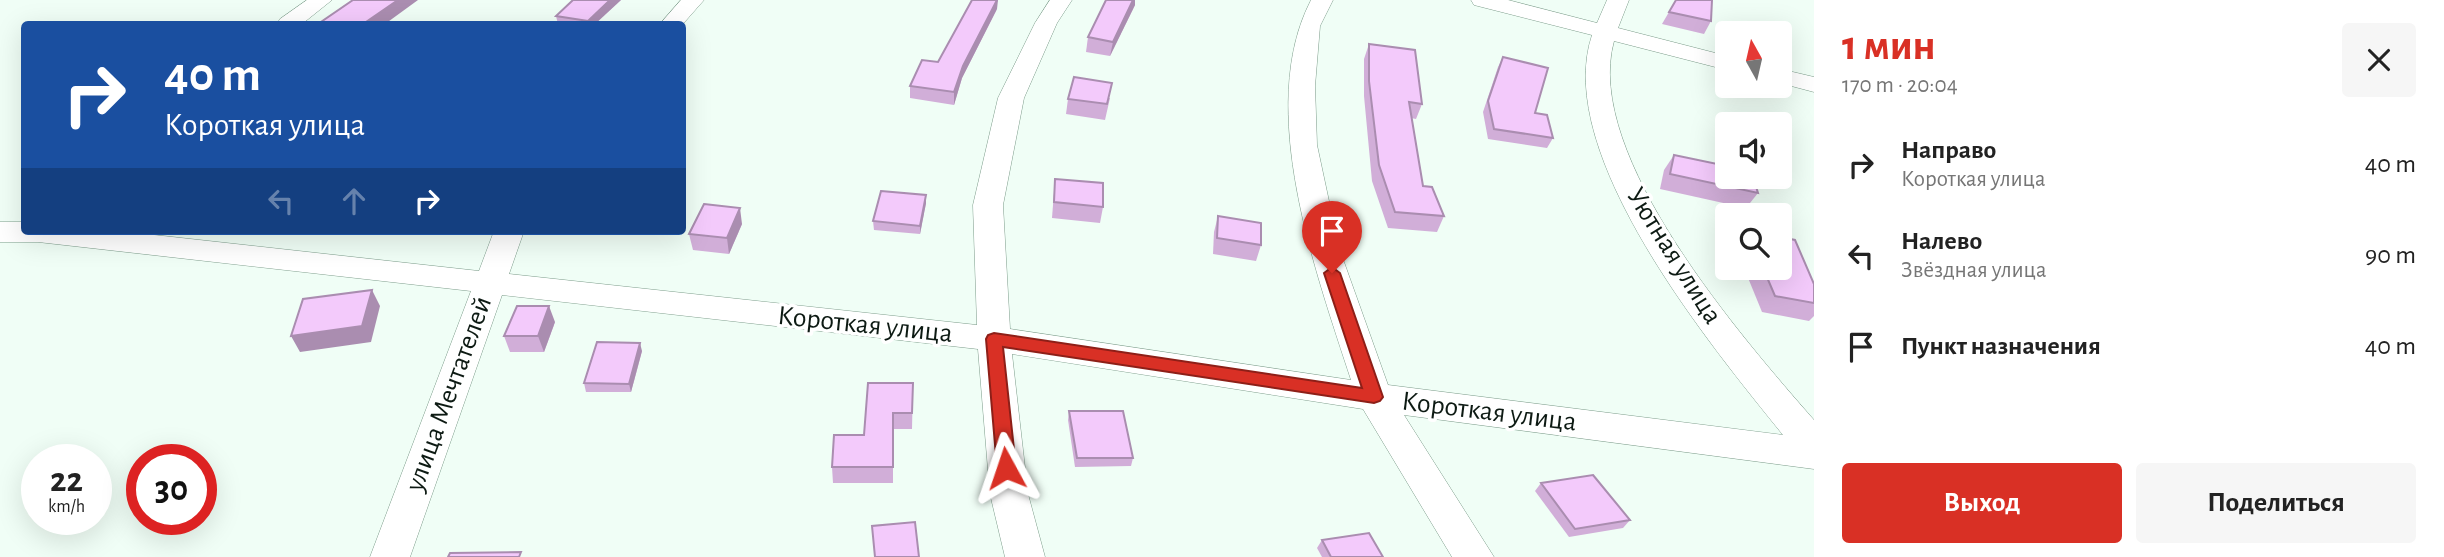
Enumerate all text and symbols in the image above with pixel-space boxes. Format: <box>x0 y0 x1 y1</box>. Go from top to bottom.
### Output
north arrow <box>1715 21 1792 98</box>
map controls <box>1715 21 1792 280</box>
button: close <box>2342 23 2416 97</box>
text: 1 мин <box>1842 25 1936 67</box>
icon: right <box>49 49 140 140</box>
text: 40 m <box>164 51 261 100</box>
text: 170 m · 20:04 <box>1842 74 1958 97</box>
text: Короткая улица <box>164 109 365 141</box>
button: sound <box>1715 112 1792 189</box>
text: Направо <box>1901 137 1996 163</box>
icon: right <box>1842 146 1880 184</box>
text: 40 m <box>2365 151 2416 177</box>
text: Короткая улица <box>1901 168 2046 191</box>
icon: left <box>262 182 300 220</box>
icon: ahead <box>335 182 373 220</box>
icon: right <box>408 182 446 220</box>
street label: Уютная улица <box>1621 183 1727 329</box>
pin <box>1302 201 1362 273</box>
button: search <box>1715 203 1792 280</box>
icon: arrive <box>1313 212 1351 250</box>
text: Налево <box>1901 228 1982 254</box>
icon: left <box>1842 237 1880 275</box>
text: 90 m <box>2365 242 2416 268</box>
text: Звёздная улица <box>1901 259 2046 282</box>
street label: улица Мечтателей <box>400 293 497 496</box>
street label: Короткая улица <box>776 302 954 348</box>
icon: arrive <box>1842 328 1880 366</box>
text: Пункт назначения <box>1901 333 2101 359</box>
text: 40 m <box>2365 333 2416 359</box>
street label: Короткая улица <box>1400 387 1578 437</box>
position arrow <box>969 431 1043 505</box>
speed limit sign: 30 <box>126 444 217 535</box>
text: 22 <box>50 463 83 498</box>
button: Выход <box>1842 463 2122 543</box>
button: Поделиться <box>2136 463 2416 543</box>
text: km/h <box>48 498 85 516</box>

